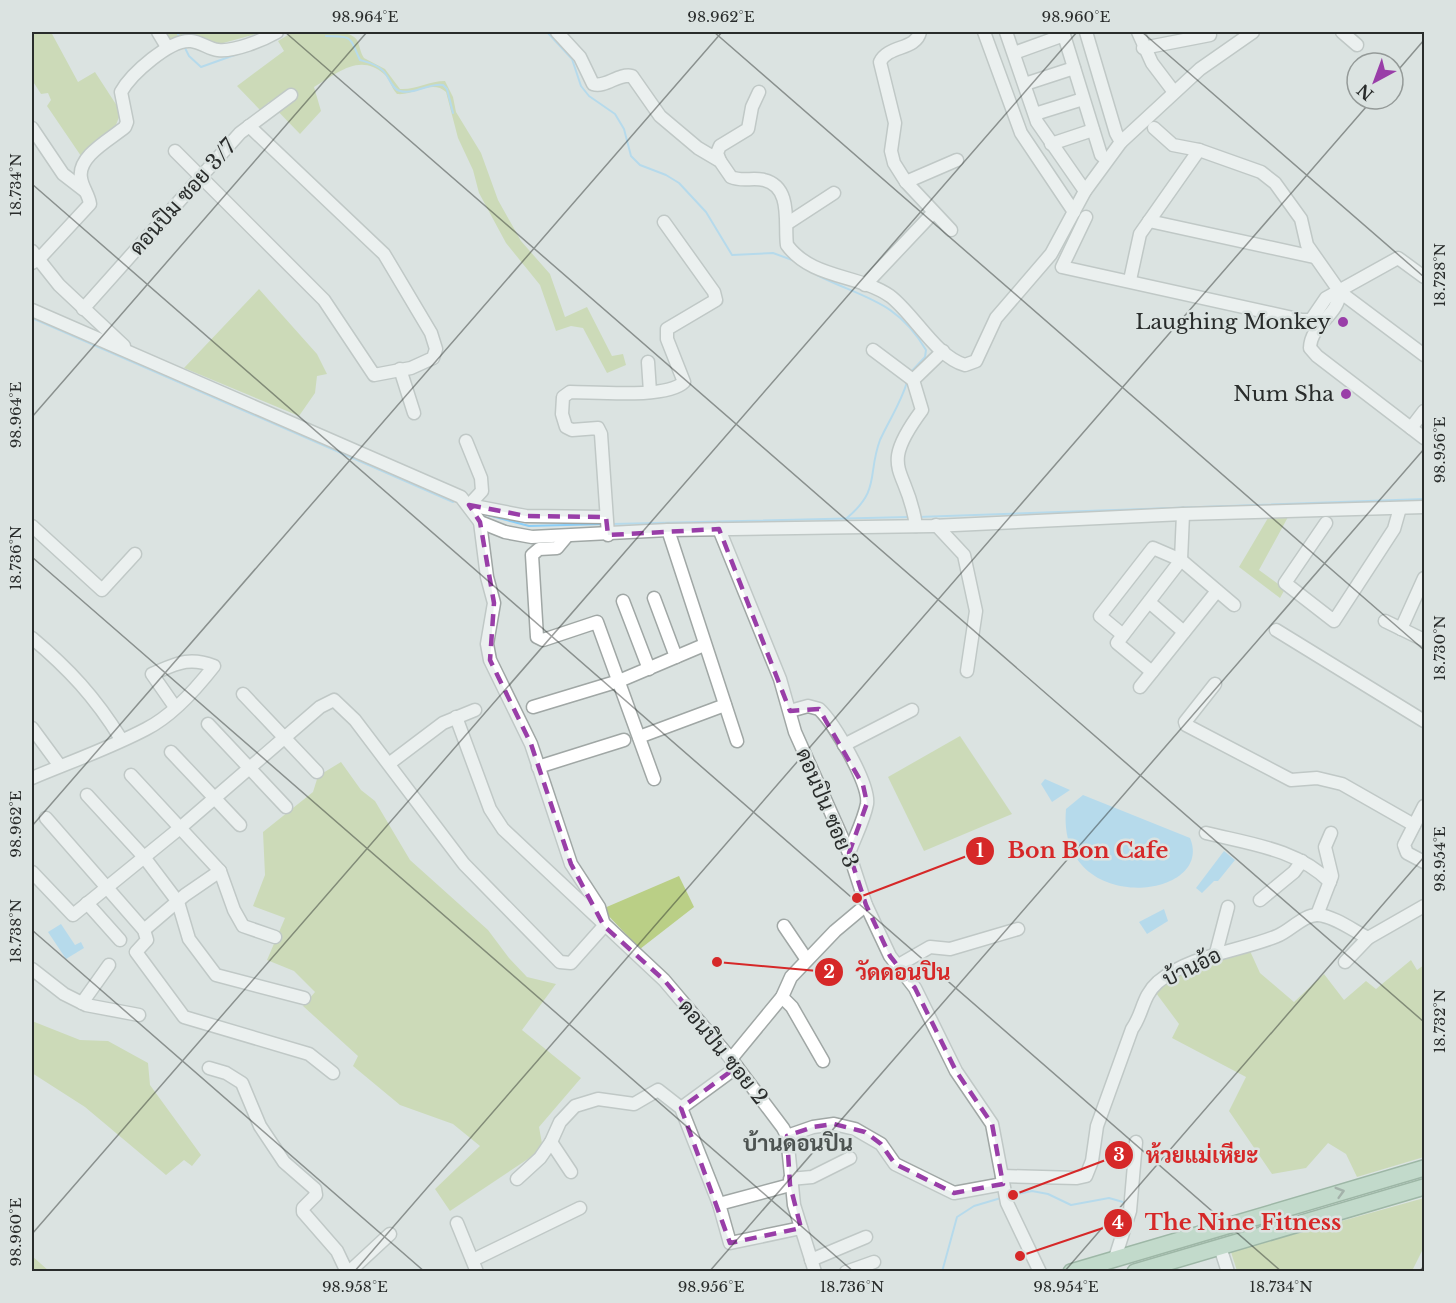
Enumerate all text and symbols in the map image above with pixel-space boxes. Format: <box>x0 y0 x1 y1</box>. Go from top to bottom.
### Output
text: 98.964°E <box>332 7 398 26</box>
text: 98.962°E <box>687 7 755 26</box>
text: 98.960°E <box>1042 7 1111 26</box>
north arrow <box>1345 51 1405 111</box>
text: N <box>1353 80 1377 105</box>
street label: ดอนปิม ซอย 3/7 <box>124 133 242 260</box>
text: 18.734°N <box>6 153 25 217</box>
text: 18.728°N <box>1430 243 1449 307</box>
place label: Laughing Monkey <box>1135 309 1332 335</box>
marker: Laughing Monkey <box>1336 315 1350 329</box>
place label: Num Sha <box>1233 381 1334 407</box>
text: 98.964°E <box>6 382 25 448</box>
marker: Num Sha <box>1339 387 1353 401</box>
text: 98.956°E <box>1430 417 1449 483</box>
text: 18.736°N <box>6 526 25 590</box>
text: 18.730°N <box>1430 615 1449 681</box>
street label: ดอนปิน ซอย 3 <box>790 744 864 872</box>
text: 98.962°E <box>6 790 25 858</box>
text: 98.954°E <box>1430 826 1449 892</box>
callout: Bon Bon Cafe <box>965 831 1180 871</box>
text: Bon Bon Cafe <box>1008 837 1169 864</box>
text: 1 <box>976 840 984 862</box>
text: 18.738°N <box>6 899 25 963</box>
street label: บ้านอ้อ <box>1159 942 1225 992</box>
callout: วัดดอนปิน <box>814 952 963 992</box>
text: วัดดอนปิน <box>855 959 951 986</box>
text: 2 <box>823 961 835 983</box>
text: 18.732°N <box>1430 989 1449 1053</box>
street label: ดอนปิน ซอย 2 <box>673 994 773 1110</box>
district label: บ้านดอนปิน <box>743 1129 853 1157</box>
callout: ห้วยแม่เหียะ <box>1104 1135 1270 1175</box>
text: ห้วยแม่เหียะ <box>1146 1141 1258 1169</box>
text: 3 <box>1113 1144 1125 1166</box>
one-way arrow <box>1334 1187 1345 1199</box>
text: 98.960°E <box>6 1197 25 1266</box>
callout: The Nine Fitness <box>1103 1203 1354 1243</box>
text: The Nine Fitness <box>1145 1209 1341 1236</box>
text: 4 <box>1112 1212 1124 1234</box>
text: 98.958°E <box>322 1277 388 1296</box>
text: 98.956°E <box>678 1277 744 1296</box>
text: 18.736°N <box>820 1277 884 1296</box>
text: 98.954°E <box>1033 1277 1099 1296</box>
text: 18.734°N <box>1249 1277 1313 1296</box>

